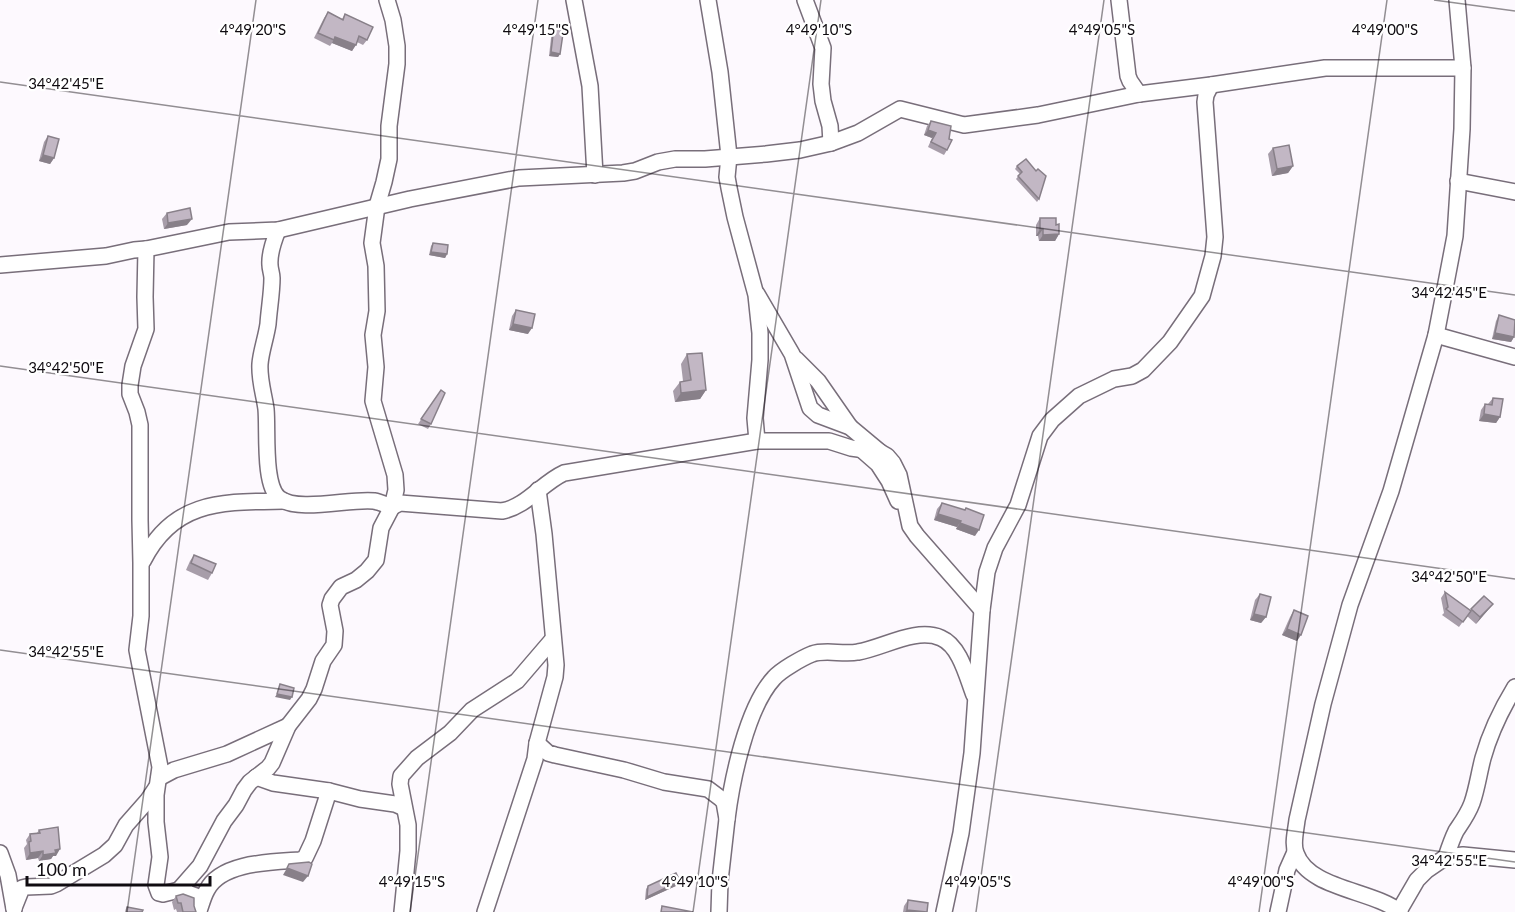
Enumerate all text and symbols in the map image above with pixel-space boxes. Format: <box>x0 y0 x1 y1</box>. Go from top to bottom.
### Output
text: 4°49'20"S <box>220 20 286 38</box>
text: 4°49'15"S <box>503 20 569 38</box>
text: 4°49'10"S <box>786 20 852 38</box>
text: 4°49'05"S <box>1069 20 1135 38</box>
text: 4°49'00"S <box>1352 20 1418 38</box>
text: 34°42'45"E <box>28 74 104 92</box>
text: 34°42'45"E <box>1411 283 1487 301</box>
text: 34°42'50"E <box>28 358 104 376</box>
text: 34°42'50"E <box>1411 567 1487 585</box>
text: 34°42'55"E <box>28 642 104 660</box>
scale bar <box>27 849 210 887</box>
text: 34°42'55"E <box>1411 851 1487 869</box>
text: 100 m <box>36 858 87 880</box>
text: 4°49'15"S <box>379 872 445 890</box>
text: 4°49'10"S <box>662 872 728 890</box>
text: 4°49'05"S <box>945 872 1011 890</box>
text: 4°49'00"S <box>1228 872 1294 890</box>

